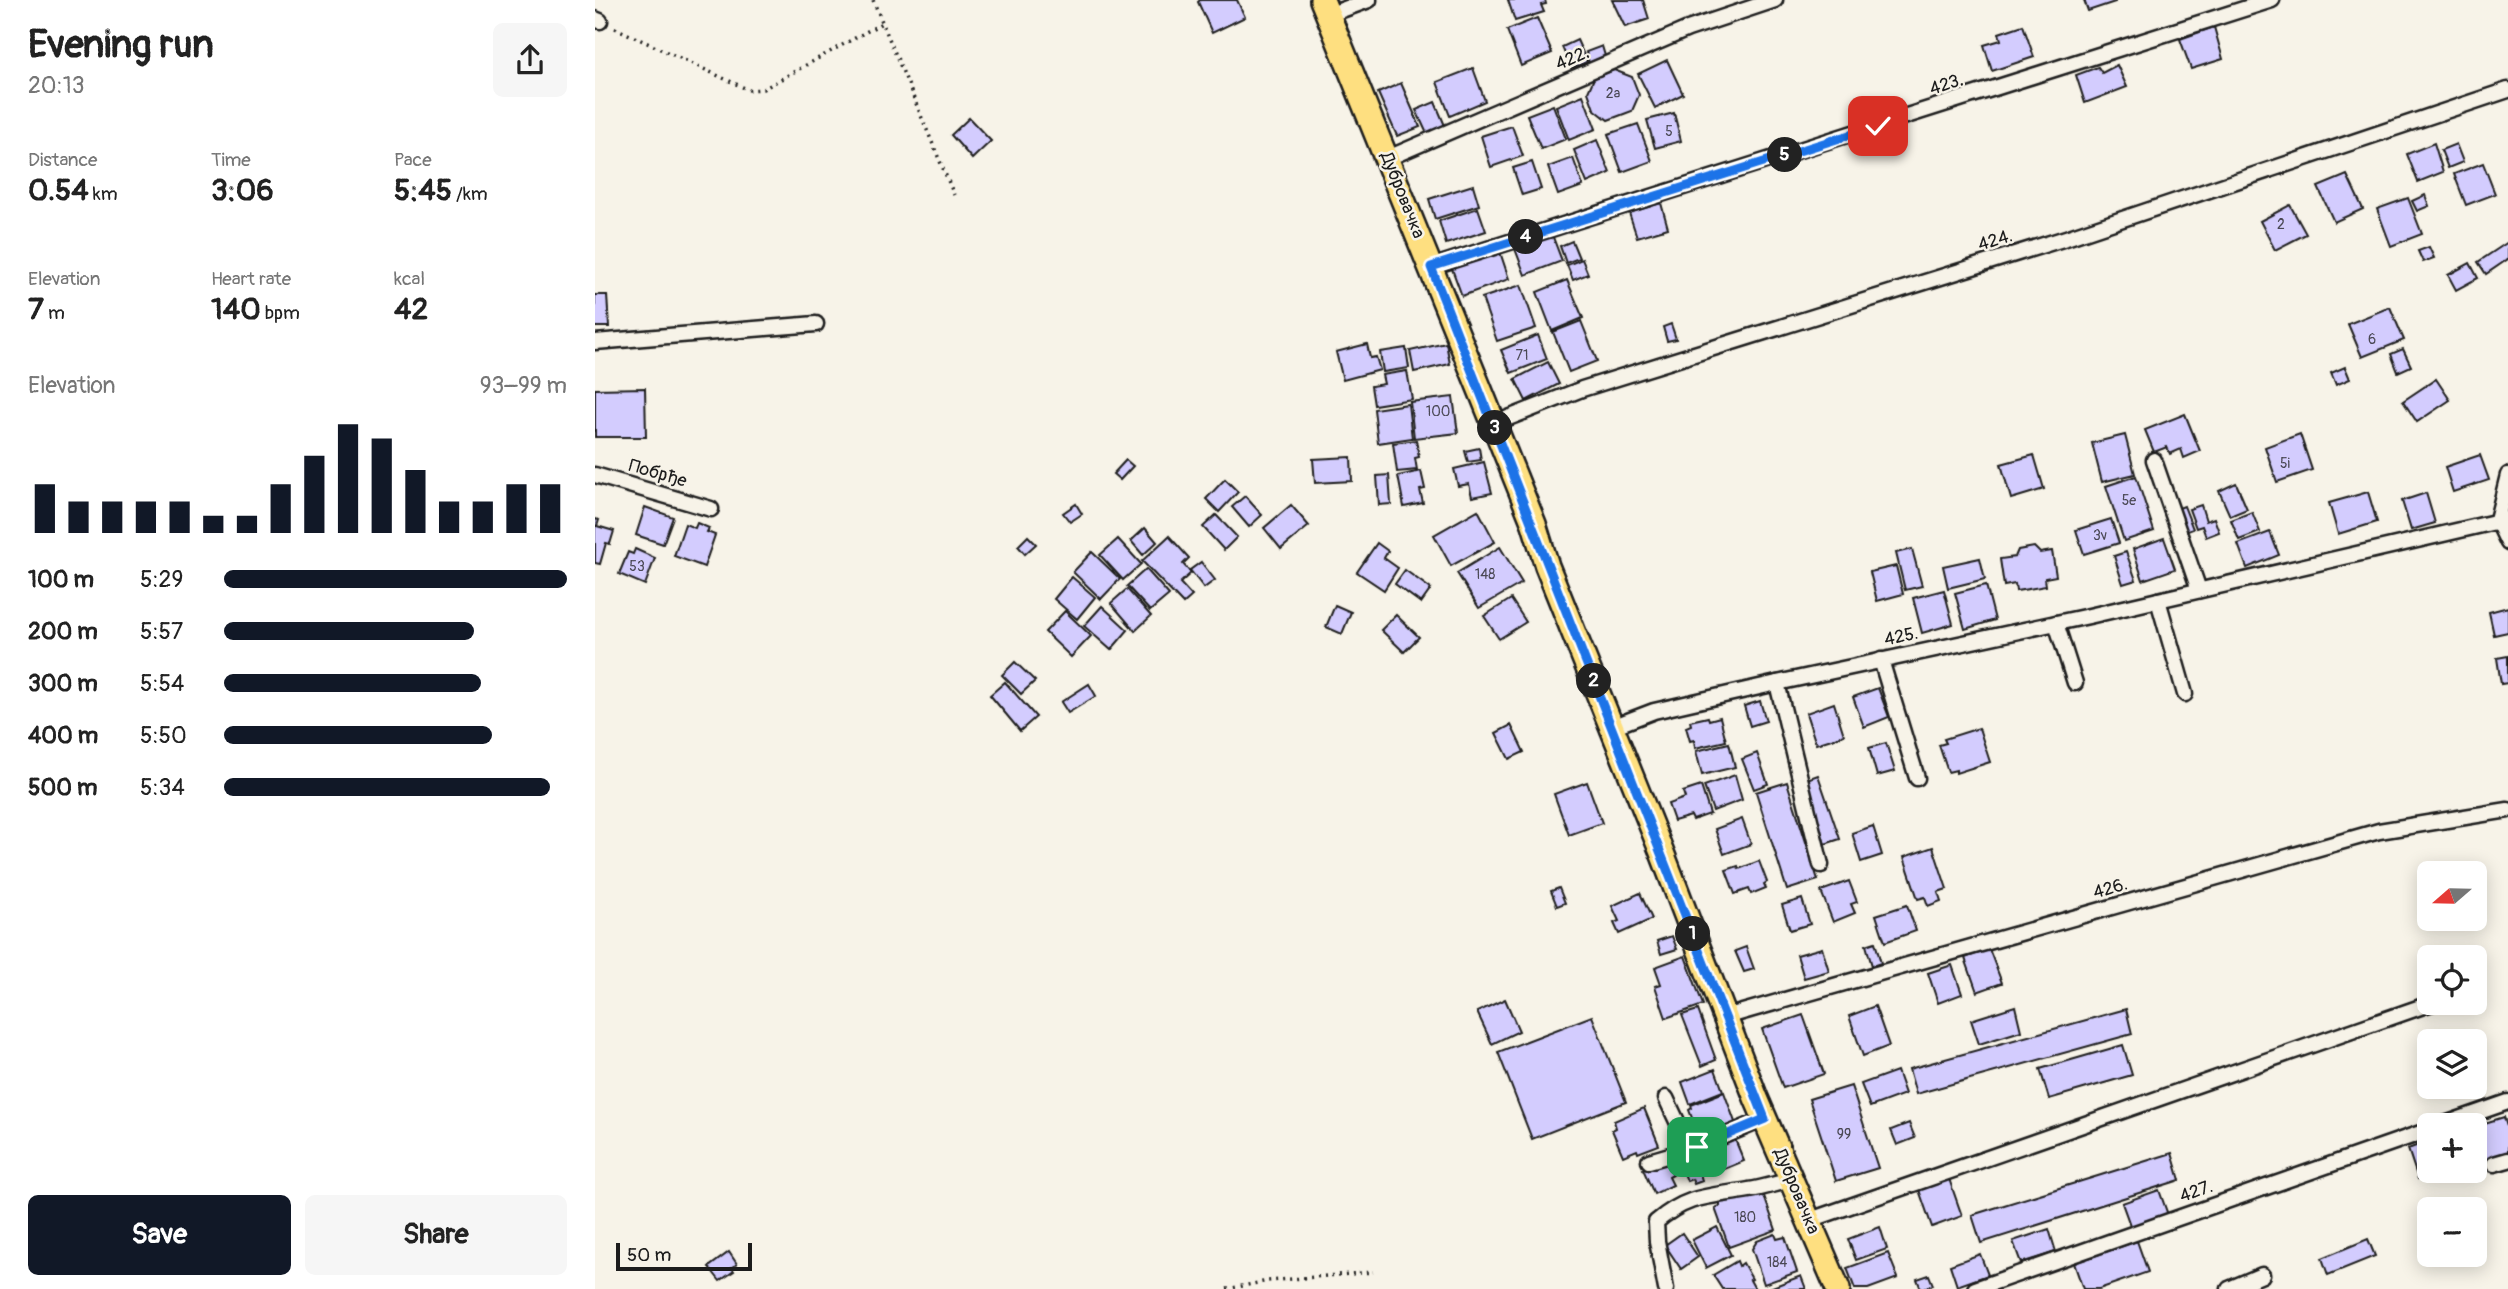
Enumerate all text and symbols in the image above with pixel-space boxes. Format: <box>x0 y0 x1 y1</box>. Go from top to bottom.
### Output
text: Evening run <box>28 21 214 69</box>
button: share <box>493 23 567 97</box>
street label: 422. <box>1552 41 1593 76</box>
street label: 423. <box>1926 68 1966 101</box>
text: 20:13 <box>28 71 85 100</box>
house number: 2a <box>1606 85 1620 102</box>
pin <box>1848 96 1908 156</box>
icon: check <box>1859 107 1897 145</box>
house number: 5 <box>1665 123 1673 140</box>
pin: 5 <box>1767 138 1803 172</box>
text: 5 <box>1779 142 1790 166</box>
text: Distance <box>28 148 97 172</box>
text: Time <box>211 148 251 172</box>
text: Pace <box>394 148 432 172</box>
street label: Дубровачка <box>1374 148 1430 242</box>
text: 0.54 <box>28 172 89 209</box>
text: 3:06 <box>211 172 274 209</box>
text: 5:45 <box>394 172 452 209</box>
text: km <box>89 182 118 206</box>
text: /km <box>452 182 488 206</box>
house number: 2 <box>2277 216 2285 233</box>
pin: 4 <box>1509 219 1543 254</box>
text: 4 <box>1520 224 1531 248</box>
street label: 424. <box>1975 224 2015 257</box>
text: Elevation <box>28 267 100 291</box>
text: Heart rate <box>211 267 291 291</box>
text: kcal <box>394 267 425 291</box>
text: 7 <box>28 291 44 328</box>
text: 140 <box>211 291 261 328</box>
text: 42 <box>394 291 428 328</box>
text: m <box>44 301 65 325</box>
text: bpm <box>261 301 300 325</box>
house number: 6 <box>2368 331 2376 348</box>
house number: 71 <box>1516 347 1528 364</box>
text: Elevation <box>28 371 116 400</box>
text: 93–99 m <box>480 371 567 400</box>
house number: 100 <box>1426 403 1450 420</box>
pin: 3 <box>1478 410 1513 446</box>
text: 3 <box>1489 415 1500 439</box>
street label: Побрђе <box>626 454 690 493</box>
house number: 5i <box>2280 455 2291 472</box>
house number: 5e <box>2122 492 2136 509</box>
house number: 3v <box>2093 527 2107 544</box>
house number: 53 <box>629 558 645 575</box>
text: 100 m <box>28 565 94 594</box>
text: 5:29 <box>140 565 183 594</box>
house number: 148 <box>1475 566 1495 583</box>
text: 200 m <box>28 617 98 646</box>
text: 5:57 <box>140 617 183 646</box>
street label: 425. <box>1882 622 1920 651</box>
pin: 2 <box>1577 664 1611 698</box>
text: 2 <box>1588 668 1599 692</box>
text: 300 m <box>28 669 98 698</box>
text: 5:54 <box>140 669 184 698</box>
text: 400 m <box>28 721 98 750</box>
text: 5:50 <box>140 721 187 750</box>
text: 500 m <box>28 773 97 802</box>
text: 5:34 <box>140 773 185 802</box>
north arrow <box>2417 861 2487 931</box>
map controls <box>2417 861 2487 1267</box>
street label: 426. <box>2090 873 2130 904</box>
pin: 1 <box>1675 916 1711 951</box>
text: 1 <box>1689 921 1696 945</box>
button: locate <box>2417 945 2487 1015</box>
button: layers <box>2417 1029 2487 1099</box>
button: + <box>2417 1113 2487 1183</box>
pin <box>1667 1117 1727 1177</box>
house number: 99 <box>1837 1126 1851 1143</box>
icon: arrive <box>1678 1128 1716 1166</box>
street label: Дубровачка <box>1768 1144 1825 1238</box>
street label: 427. <box>2176 1175 2216 1208</box>
button: Save <box>28 1195 291 1275</box>
button: Share <box>305 1195 567 1275</box>
button: − <box>2417 1197 2487 1267</box>
house number: 180 <box>1734 1209 1756 1226</box>
scale bar <box>616 1240 753 1272</box>
text: 50 m <box>627 1243 671 1267</box>
house number: 184 <box>1767 1254 1787 1271</box>

